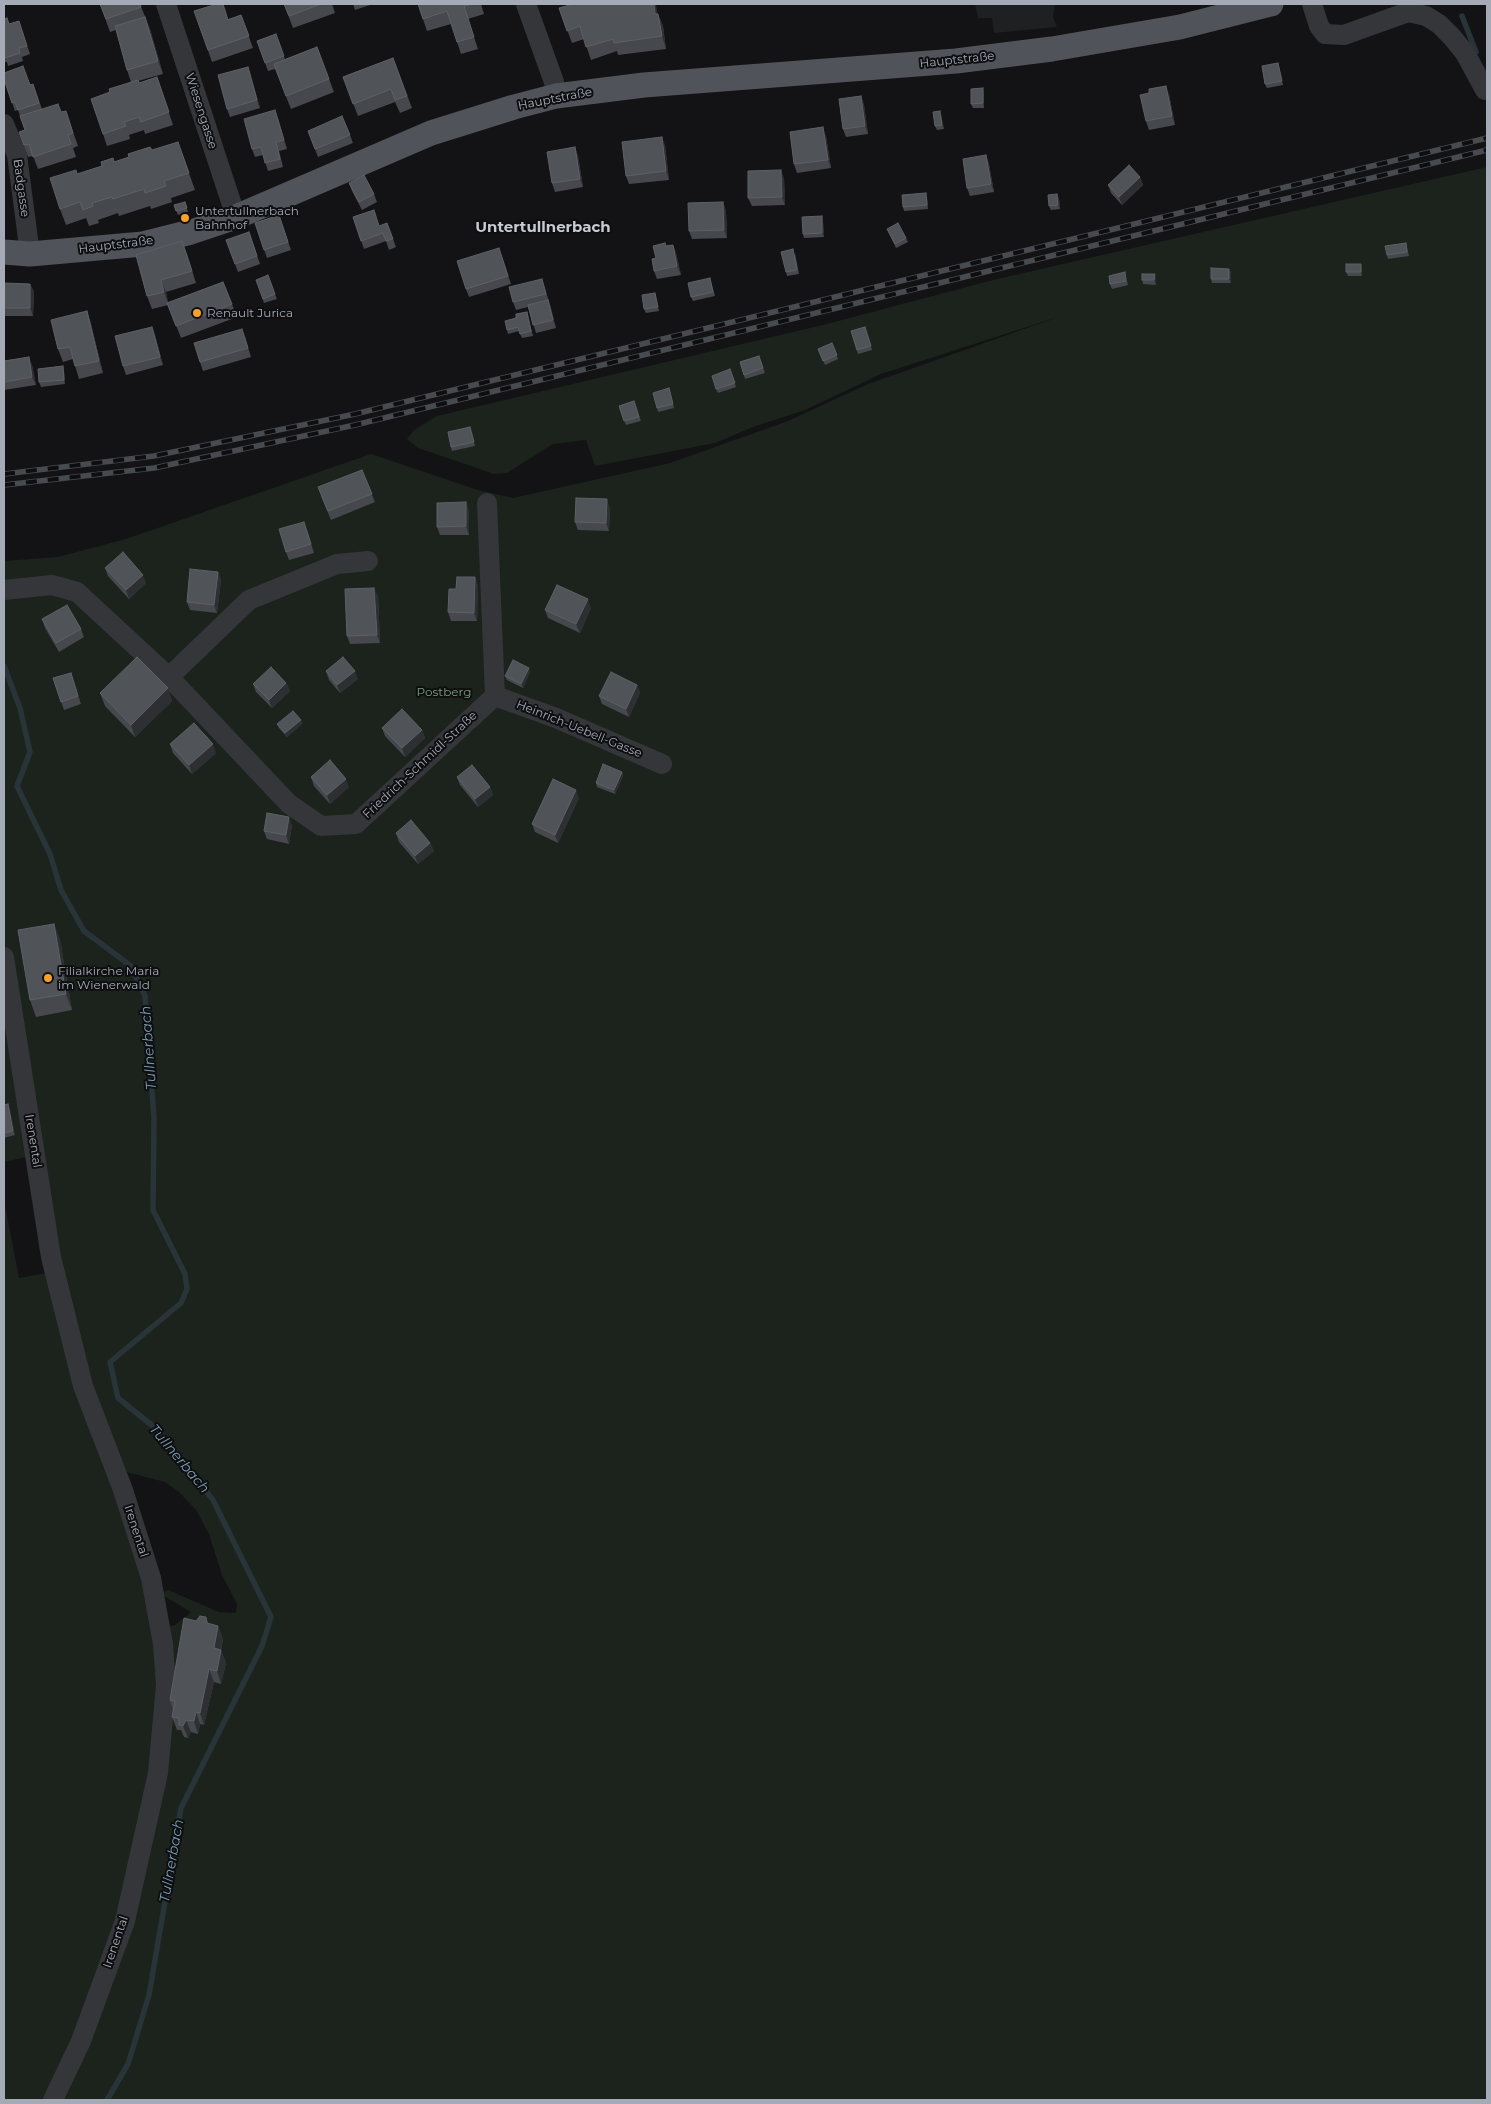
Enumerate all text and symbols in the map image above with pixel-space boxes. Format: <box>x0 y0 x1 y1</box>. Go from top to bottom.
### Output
street label: Hauptstraße <box>919 49 995 71</box>
street label: Wiesengasse <box>182 71 220 151</box>
street label: Hauptstraße <box>517 85 593 113</box>
street label: Badgasse <box>10 158 32 218</box>
place label: Untertullnerbach Bahnhof <box>195 204 299 232</box>
marker: Untertullnerbach Bahnhof <box>179 212 191 224</box>
district label: Untertullnerbach <box>475 219 611 237</box>
street label: Hauptstraße <box>78 233 154 257</box>
place label: Renault Jurica <box>207 306 293 320</box>
marker: Renault Jurica <box>191 307 203 319</box>
park label: Postberg <box>417 685 471 699</box>
street label: Heinrich-Uebell-Gasse <box>514 697 644 761</box>
street label: Friedrich-Schmidl-Straße <box>360 708 480 822</box>
place label: Filialkirche Maria im Wienerwald <box>58 964 159 992</box>
marker: Filialkirche Maria im Wienerwald <box>42 972 54 984</box>
water label: Tullnerbach <box>138 1005 160 1091</box>
street label: Irenental <box>22 1113 44 1169</box>
water label: Tullnerbach <box>145 1421 213 1497</box>
street label: Irenental <box>121 1503 151 1559</box>
water label: Tullnerbach <box>156 1818 188 1904</box>
street label: Irenental <box>100 1914 132 1970</box>

